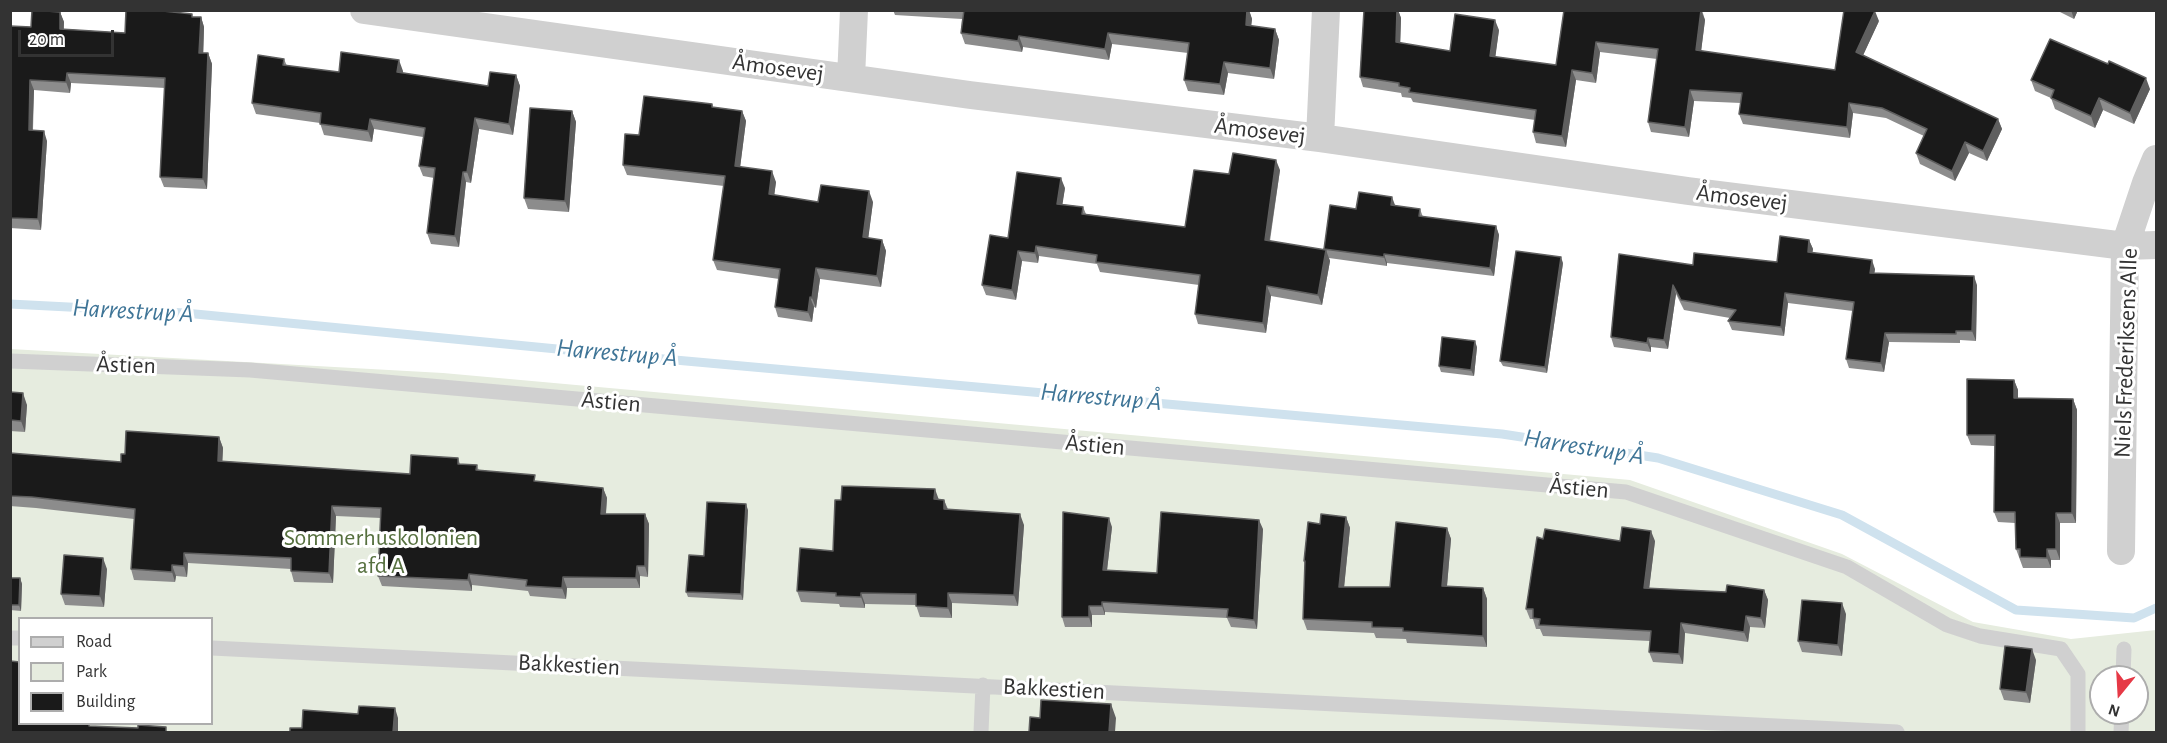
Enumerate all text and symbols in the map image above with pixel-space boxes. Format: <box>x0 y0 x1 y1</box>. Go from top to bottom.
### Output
scale bar <box>21 18 117 56</box>
text: 20 m <box>29 31 64 49</box>
street label: Åmosevej <box>731 47 825 89</box>
street label: Åmosevej <box>1213 111 1307 151</box>
street label: Åmosevej <box>1695 178 1789 218</box>
street label: Niels Frederiksens Alle <box>2108 247 2144 459</box>
water label: Harrestrup Å <box>71 292 195 330</box>
water label: Harrestrup Å <box>555 332 679 374</box>
street label: Åstien <box>96 350 156 380</box>
water label: Harrestrup Å <box>1039 376 1163 418</box>
street label: Åstien <box>580 385 642 419</box>
water label: Harrestrup Å <box>1522 422 1646 472</box>
street label: Åstien <box>1064 428 1126 462</box>
street label: Åstien <box>1548 471 1610 505</box>
park label: Sommerhuskolonien afd A <box>284 524 478 580</box>
legend <box>18 617 213 725</box>
text: Road <box>76 633 112 651</box>
street label: Bakkestien <box>517 648 621 682</box>
text: Park <box>76 663 107 681</box>
north arrow <box>2089 665 2149 725</box>
street label: Bakkestien <box>1002 672 1106 706</box>
text: Building <box>76 693 135 711</box>
text: N <box>2106 701 2122 720</box>

